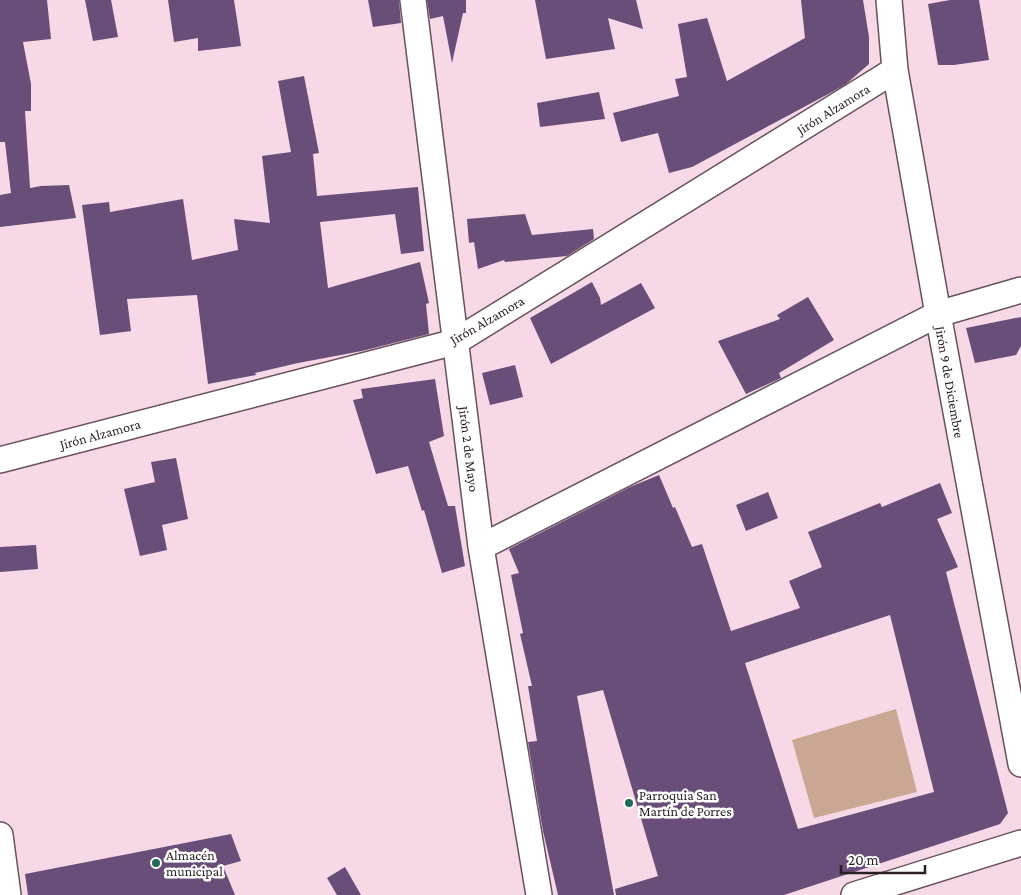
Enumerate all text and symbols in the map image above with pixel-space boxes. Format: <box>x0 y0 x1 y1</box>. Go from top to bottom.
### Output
street label: Jirón Alzamora <box>792 80 873 139</box>
street label: Jirón Alzamora <box>445 292 527 349</box>
street label: Jirón 9 de Diciembre <box>932 323 968 439</box>
street label: Jirón 2 de Mayo <box>456 403 482 493</box>
street label: Jirón Alzamora <box>56 415 143 453</box>
place label: Parroquia San Martín de Porres <box>639 787 732 819</box>
marker: Parroquia San Martín de Porres <box>623 797 635 809</box>
scale bar <box>841 842 925 874</box>
place label: Almacén municipal <box>166 847 223 879</box>
text: 20 m <box>848 852 879 868</box>
marker: Almacén municipal <box>150 857 162 869</box>

